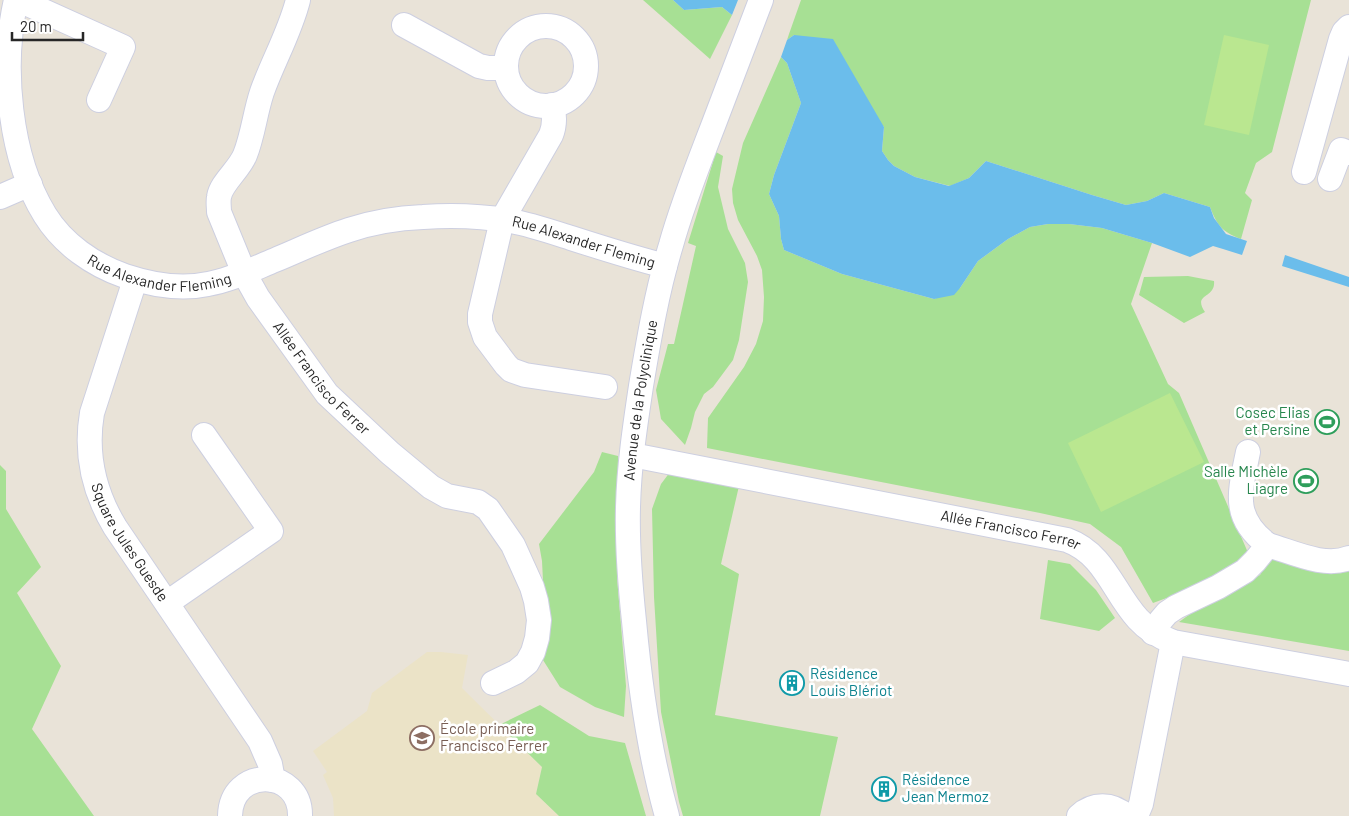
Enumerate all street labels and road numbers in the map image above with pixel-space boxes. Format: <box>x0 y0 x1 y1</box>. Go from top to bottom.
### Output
street label: Rue Alexander Fleming <box>511 211 657 271</box>
street label: Rue Alexander Fleming <box>85 250 233 295</box>
street label: Allée Francisco Ferrer <box>270 317 375 438</box>
street label: Avenue de la Polyclinique <box>619 318 661 481</box>
street label: Square Jules Guesde <box>88 481 173 605</box>
street label: Allée Francisco Ferrer <box>939 506 1085 553</box>

